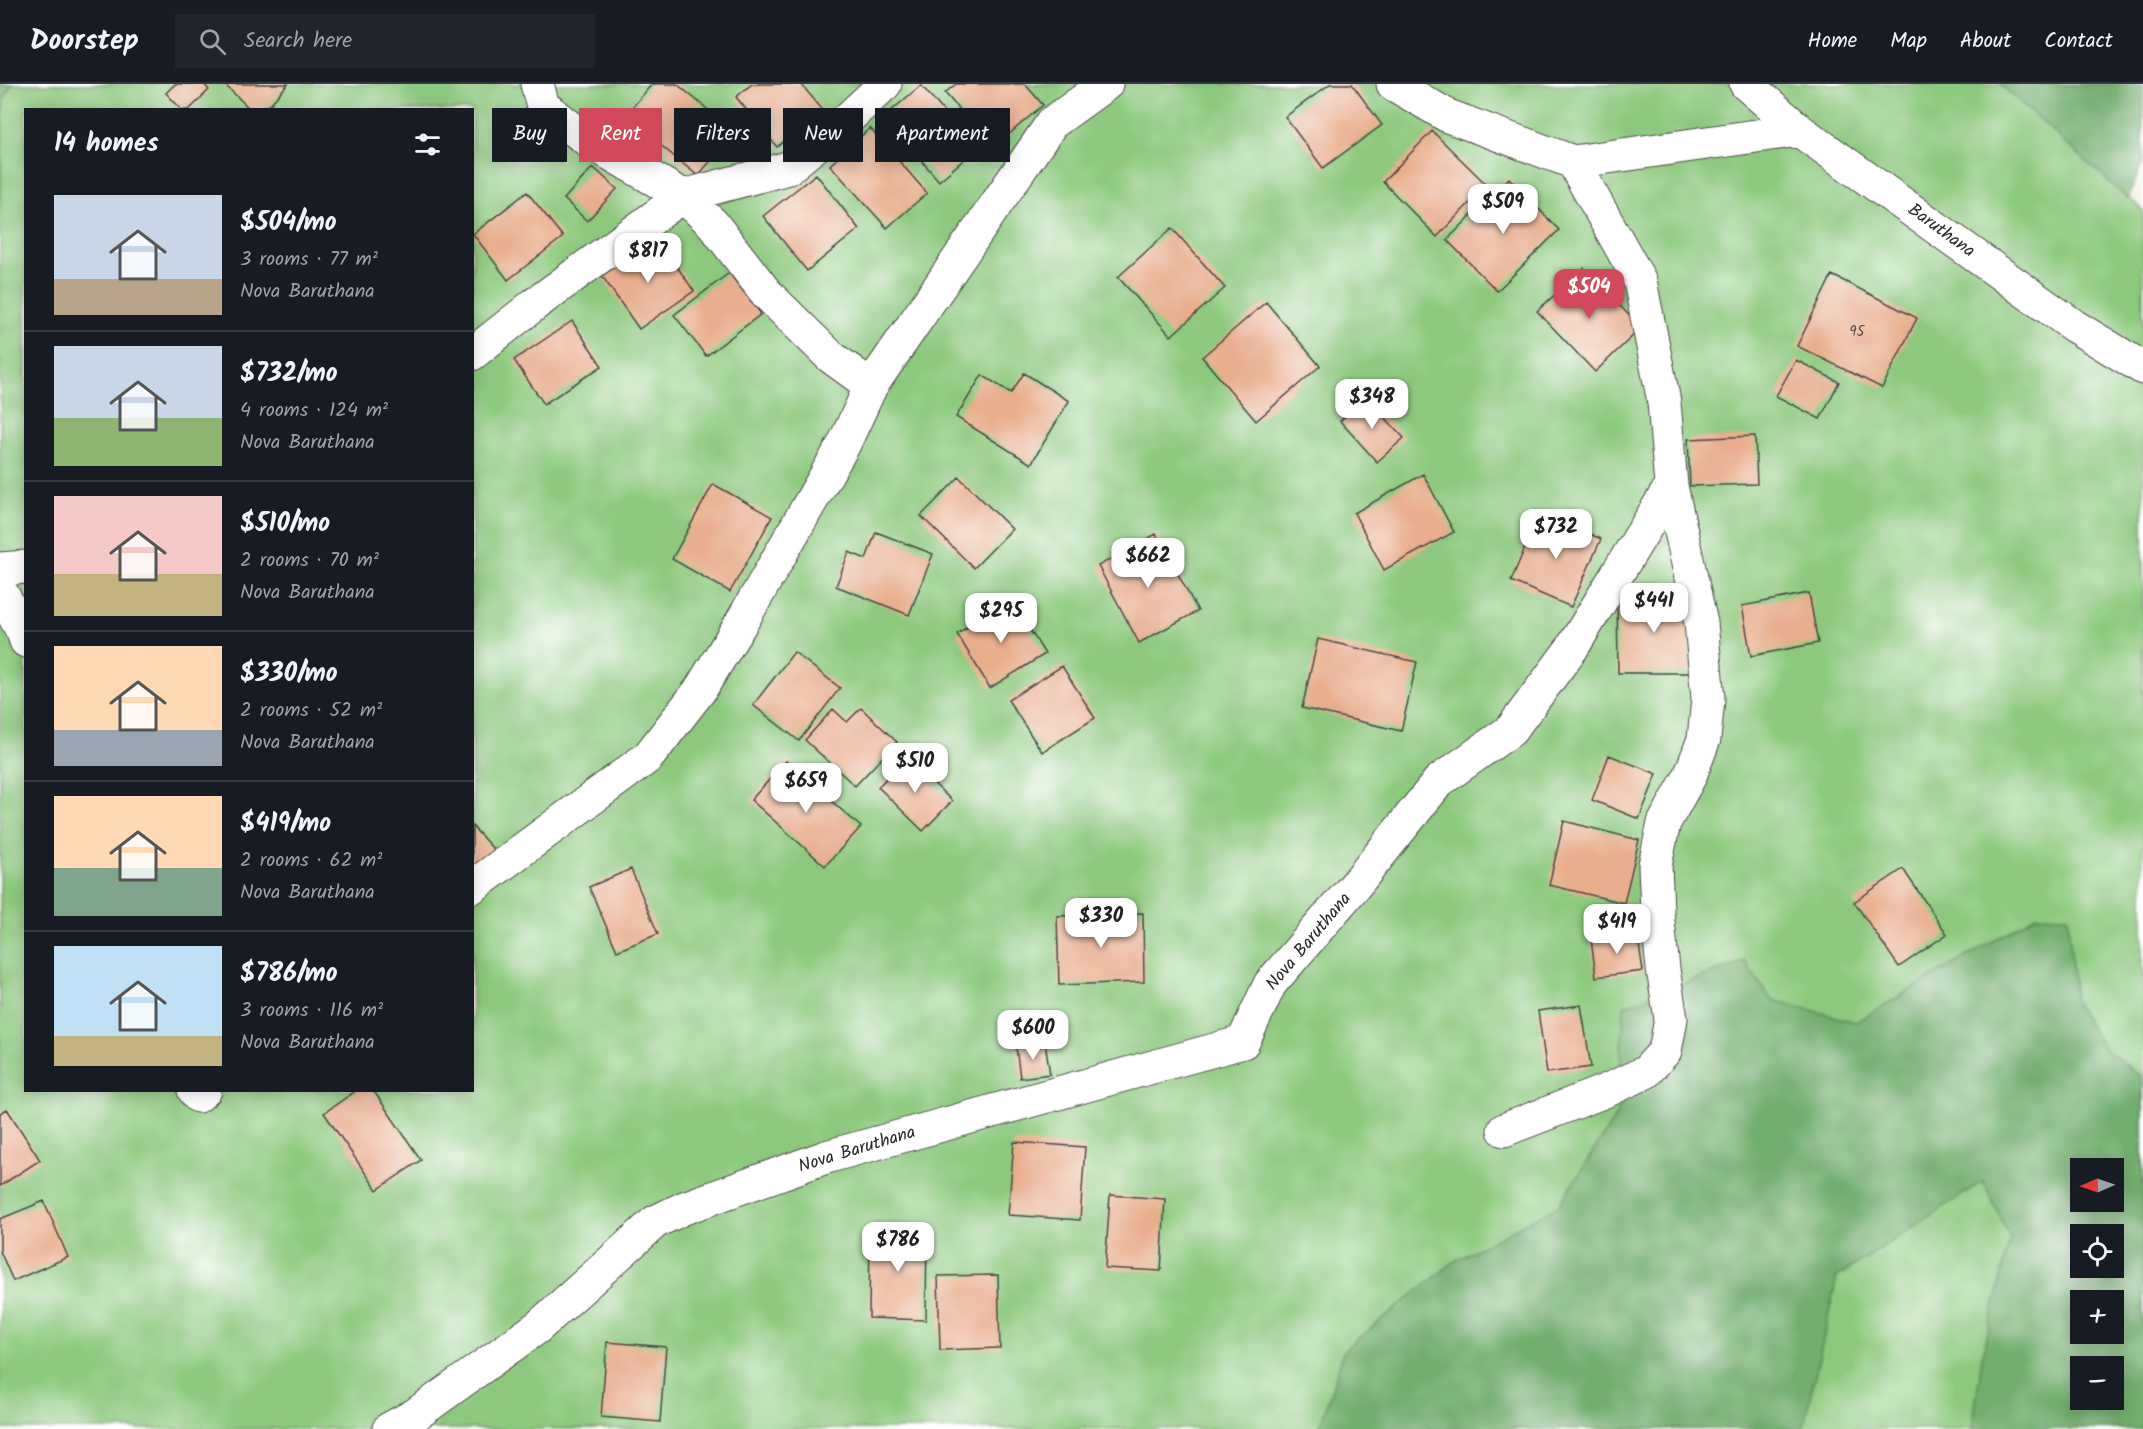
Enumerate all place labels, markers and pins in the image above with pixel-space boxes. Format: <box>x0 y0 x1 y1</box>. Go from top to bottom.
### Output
pin: $509 <box>1467 184 1539 235</box>
pin: $817 <box>612 233 684 284</box>
pin: $504 <box>1553 269 1625 320</box>
pin: $348 <box>1336 379 1408 430</box>
pin: $732 <box>1520 509 1592 560</box>
pin: $662 <box>1112 538 1184 589</box>
pin: $441 <box>1618 583 1690 634</box>
pin: $295 <box>965 593 1037 644</box>
pin: $510 <box>879 743 951 794</box>
pin: $659 <box>770 763 842 814</box>
pin: $330 <box>1065 898 1137 949</box>
pin: $419 <box>1581 904 1653 955</box>
pin: $600 <box>997 1010 1069 1061</box>
pin: $786 <box>862 1222 934 1273</box>

